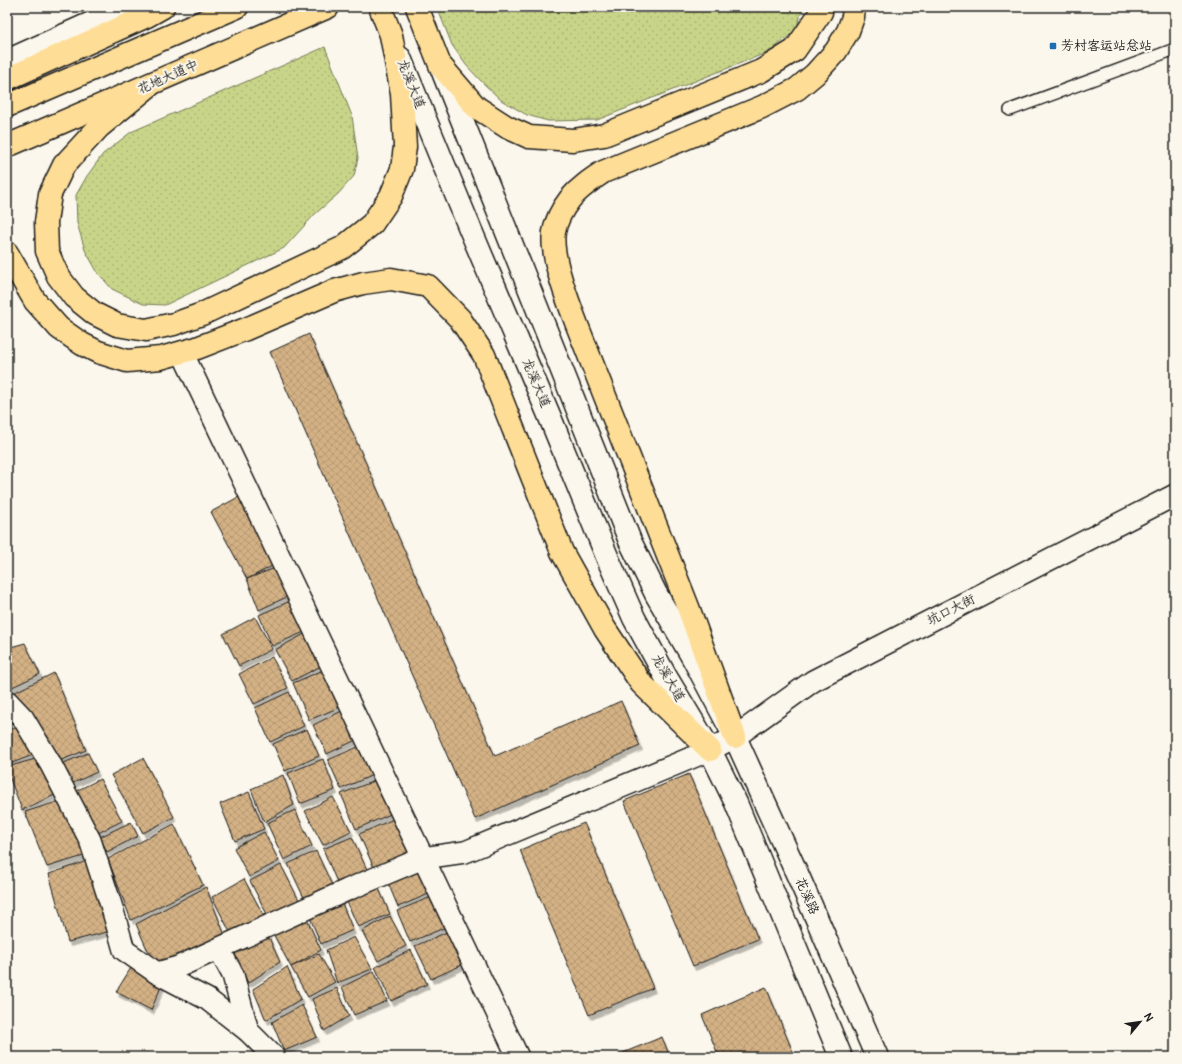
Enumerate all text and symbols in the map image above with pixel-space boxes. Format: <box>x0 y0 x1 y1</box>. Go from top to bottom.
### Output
place label: 芳村客运站总站 <box>1061 38 1152 54</box>
marker: 芳村客运站总站 <box>1048 41 1058 51</box>
street label: 花地大道中 <box>135 56 201 98</box>
street label: 龙溪大道 <box>394 57 428 111</box>
street label: 龙溪大道 <box>518 356 554 410</box>
street label: 坑口大街 <box>924 591 978 629</box>
street label: 龙溪大道 <box>648 651 688 705</box>
street label: 花溪路 <box>792 875 822 917</box>
north arrow <box>1120 1002 1160 1042</box>
text: N <box>1141 1011 1156 1024</box>

